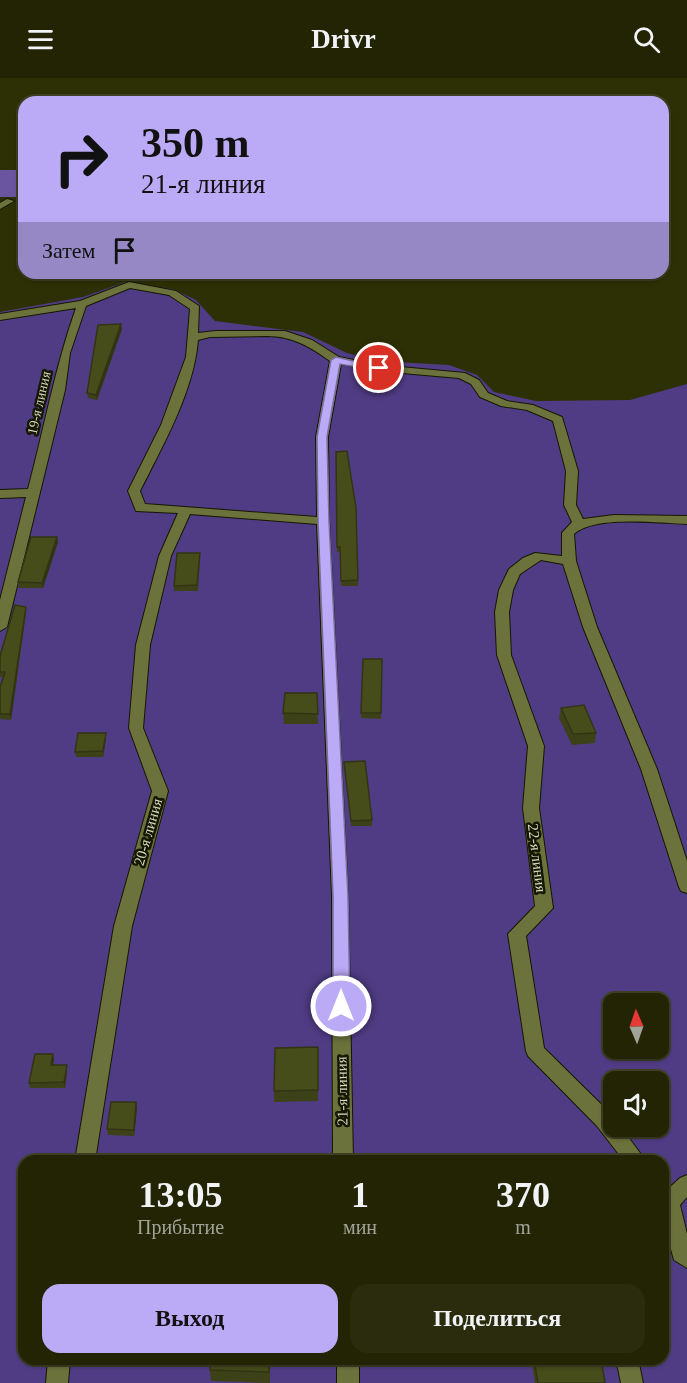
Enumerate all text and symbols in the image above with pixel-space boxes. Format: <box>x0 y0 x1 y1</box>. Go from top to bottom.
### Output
icon: menu <box>24 23 57 56</box>
icon: search <box>630 23 663 56</box>
text: Drivr <box>311 24 376 54</box>
icon: right <box>42 120 120 198</box>
text: 350 m <box>141 120 250 166</box>
text: 21-я линия <box>141 169 265 199</box>
icon: arrive <box>108 234 141 267</box>
text: Затем <box>42 238 96 263</box>
pin <box>353 342 404 393</box>
icon: arrive <box>362 351 395 384</box>
street label: 19-я линия <box>24 369 54 436</box>
street label: 20-я линия <box>131 796 165 867</box>
street label: 22-я линия <box>525 823 549 893</box>
position arrow <box>309 974 373 1038</box>
north arrow <box>603 993 669 1059</box>
map controls <box>603 993 669 1137</box>
street label: 21-я линия <box>333 1056 351 1126</box>
button: sound <box>603 1071 669 1137</box>
text: 13:05 <box>139 1175 223 1215</box>
text: 1 <box>351 1175 369 1215</box>
text: 370 <box>496 1175 550 1215</box>
text: Прибытие <box>137 1216 224 1238</box>
text: мин <box>343 1216 377 1238</box>
text: m <box>515 1216 531 1238</box>
button: Выход <box>42 1284 338 1353</box>
button: Поделиться <box>350 1284 645 1353</box>

